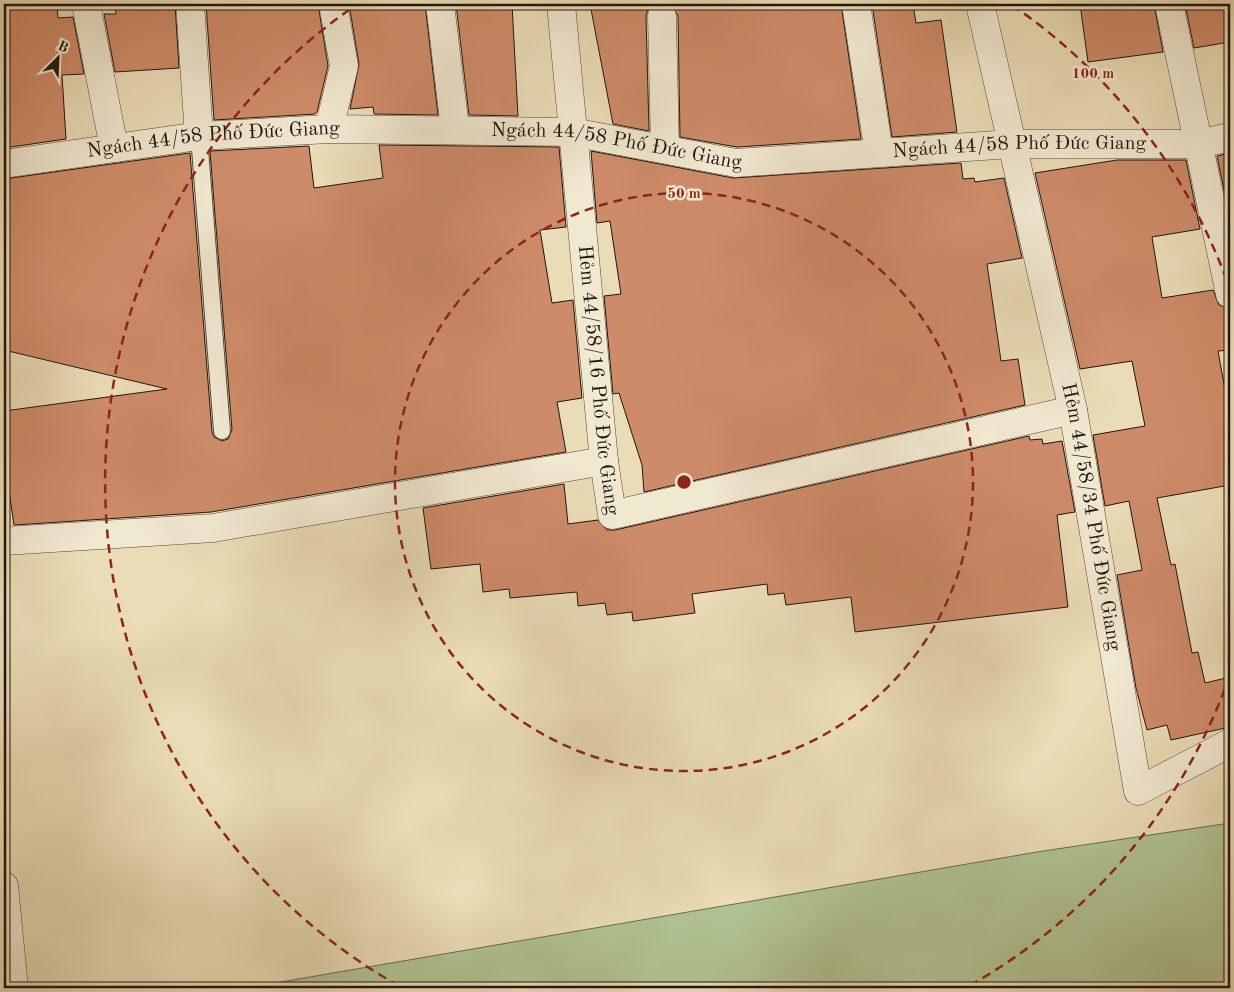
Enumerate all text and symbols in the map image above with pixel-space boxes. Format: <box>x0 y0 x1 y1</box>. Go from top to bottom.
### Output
north arrow <box>32 32 82 82</box>
text: B <box>55 39 70 55</box>
text: 100 m <box>1072 67 1114 82</box>
street label: Ngách 44/58 Phố Đức Giang <box>86 119 340 162</box>
street label: Ngách 44/58 Phố Đức Giang <box>491 121 743 173</box>
street label: Ngách 44/58 Phố Đức Giang <box>892 134 1146 162</box>
text: 50 m <box>667 187 701 202</box>
street label: Hẻm 44/58/16 Phố Đức Giang <box>574 244 622 517</box>
street label: Hẻm 44/58/34 Phố Đức Giang <box>1057 381 1124 653</box>
centre of rings <box>675 473 693 491</box>

